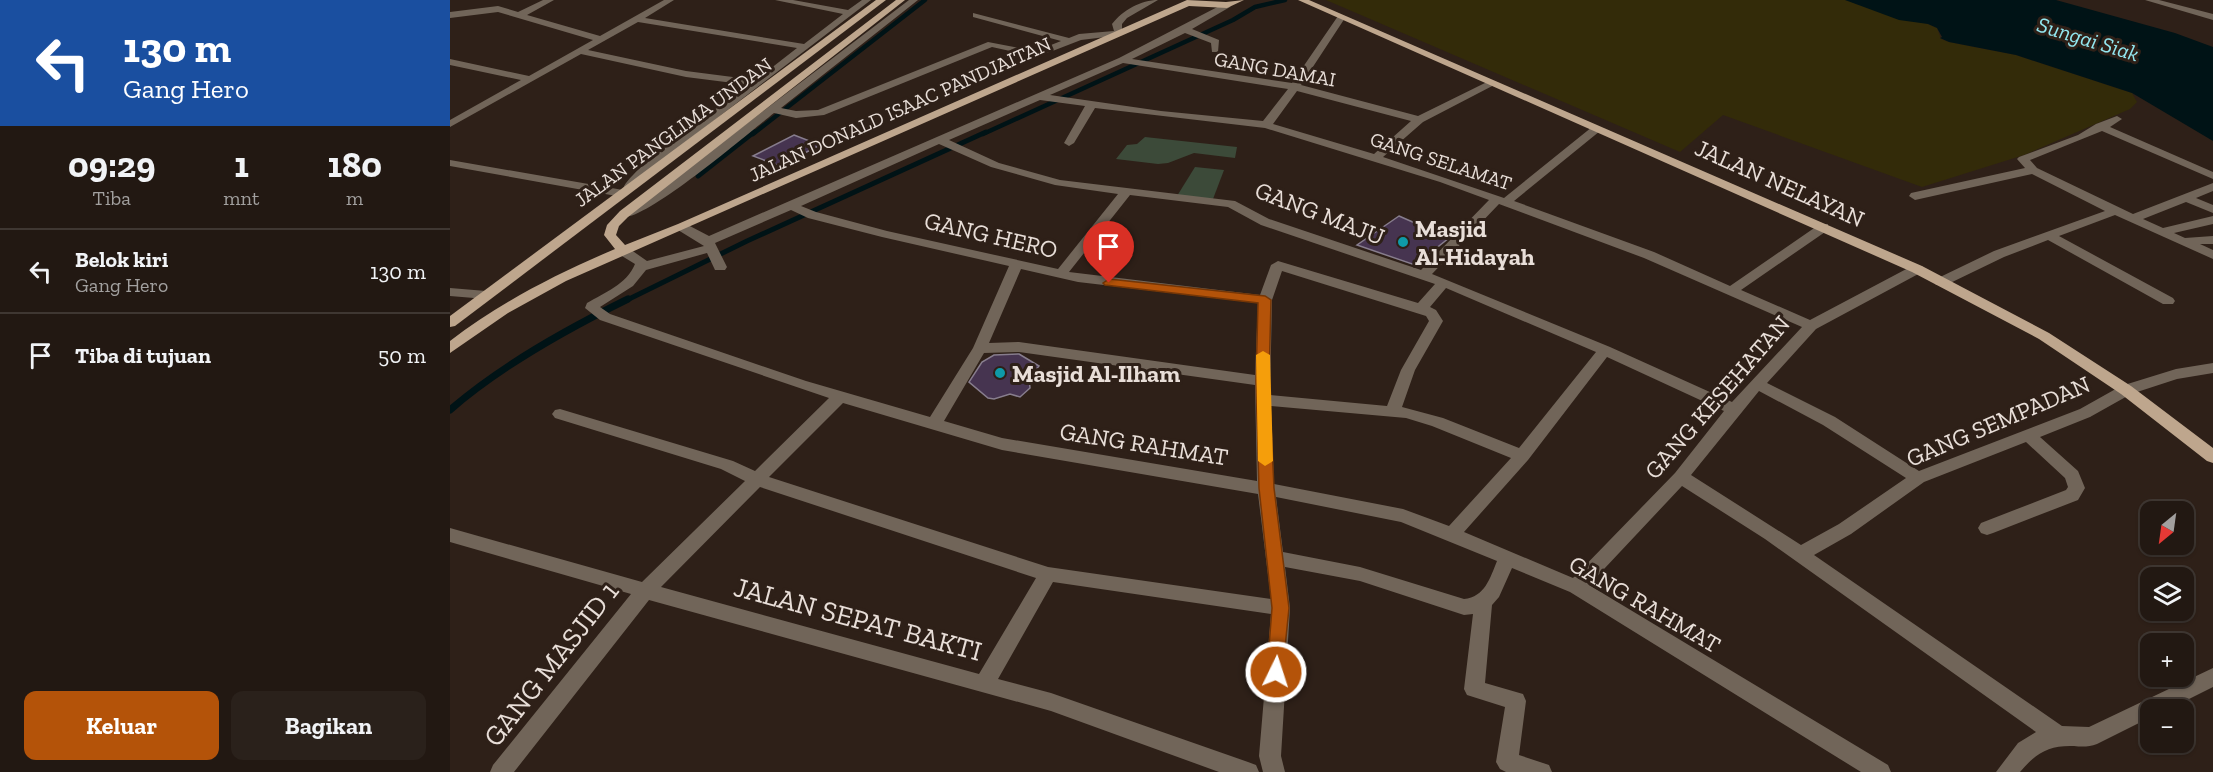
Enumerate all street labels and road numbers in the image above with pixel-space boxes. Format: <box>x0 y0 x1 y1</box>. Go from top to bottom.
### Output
street label: JALAN DONALD ISAAC PANDJAITAN <box>745 31 1055 187</box>
street label: GANG DAMAI <box>1212 47 1338 91</box>
street label: JALAN PANGLIMA UNDAN <box>569 52 777 212</box>
street label: GANG SELAMAT <box>1367 127 1515 195</box>
street label: JALAN NELAYAN <box>1691 133 1869 233</box>
street label: GANG MAJU <box>1251 175 1389 251</box>
street label: GANG HERO <box>922 206 1060 264</box>
street label: GANG KESEHATAN <box>1638 309 1796 485</box>
street label: GANG SEMPADAN <box>1902 369 2094 473</box>
street label: GANG RAHMAT <box>1058 416 1230 472</box>
street label: GANG RAHMAT <box>1564 549 1726 659</box>
street label: JALAN SEPAT BAKTI <box>731 570 985 668</box>
street label: GANG MASJID 1 <box>477 575 626 753</box>

